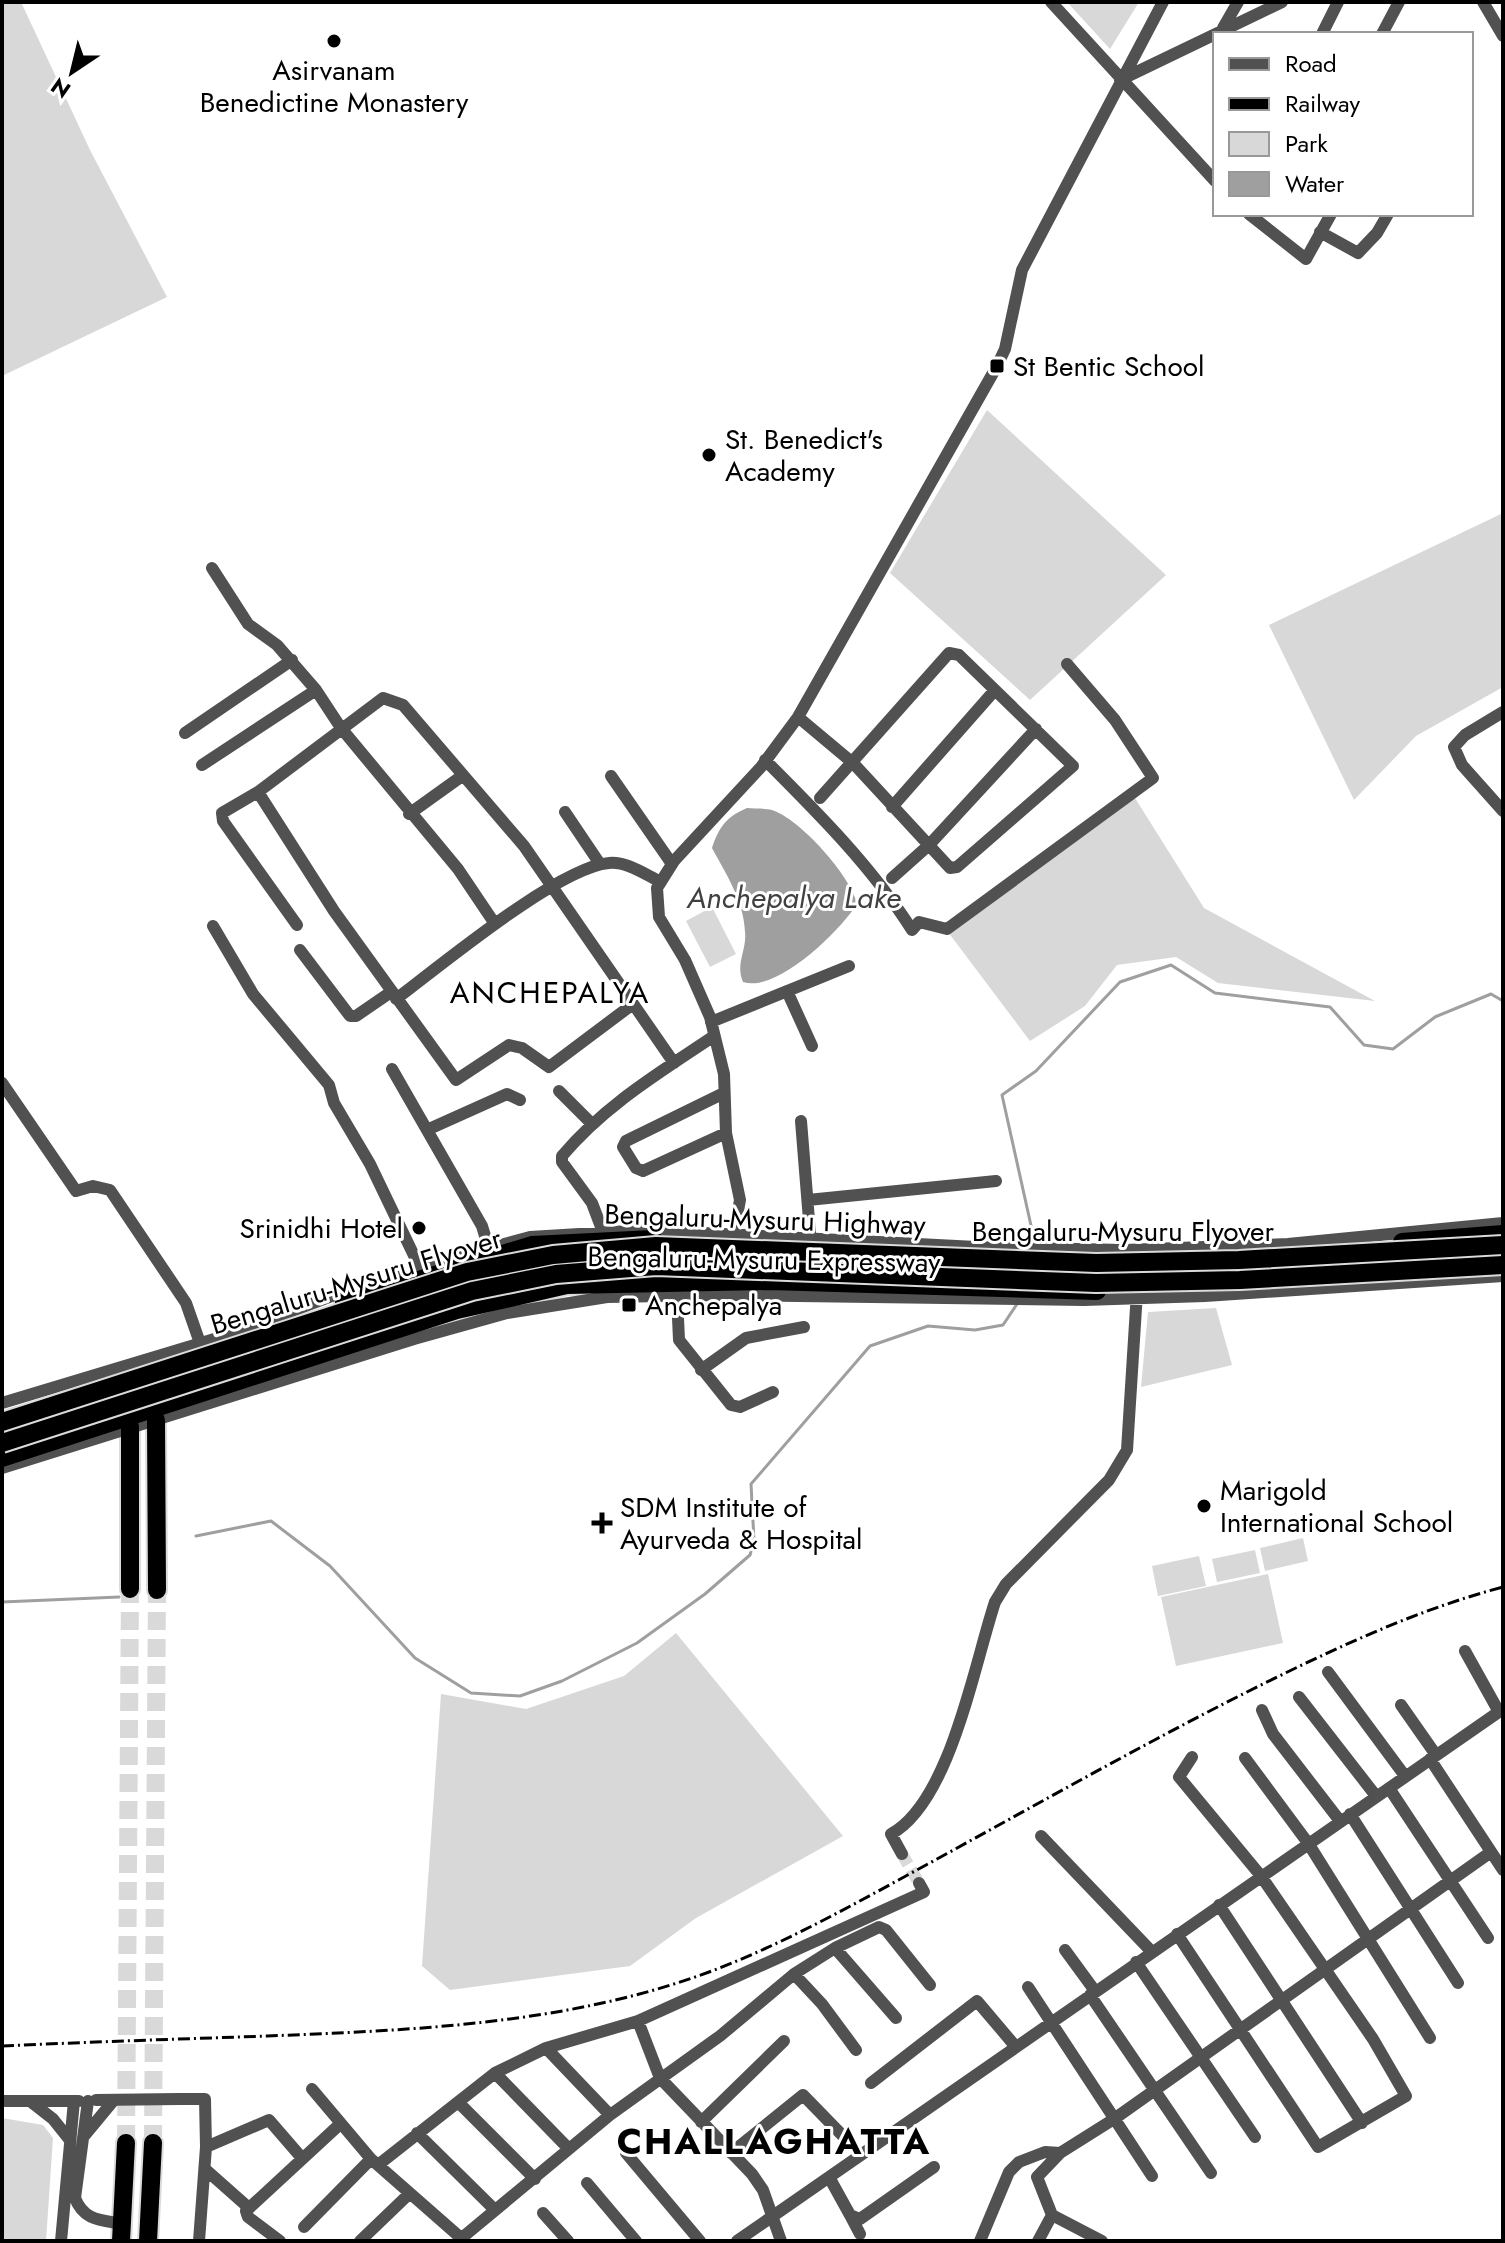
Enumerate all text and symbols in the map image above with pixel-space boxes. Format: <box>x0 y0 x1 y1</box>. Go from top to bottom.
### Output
north arrow <box>32 32 112 112</box>
marker: Asirvanam Benedictine Monastery <box>325 32 343 50</box>
legend <box>1213 32 1473 216</box>
text: Road <box>1285 46 1337 81</box>
place label: Asirvanam Benedictine Monastery <box>200 50 469 123</box>
text: N <box>44 70 77 106</box>
text: Railway <box>1285 86 1360 121</box>
text: Park <box>1285 126 1328 161</box>
text: Water <box>1285 166 1345 201</box>
place label: St Bentic School <box>1013 346 1204 387</box>
marker: St Bentic School <box>988 357 1006 375</box>
place label: St. Benedict's Academy <box>725 419 883 492</box>
marker: St. Benedict's Academy <box>700 446 718 464</box>
water label: Anchepalya Lake <box>686 876 901 919</box>
district label: ANCHEPALYA <box>450 971 650 1014</box>
street label: Bengaluru-Mysuru Highway <box>604 1193 927 1246</box>
place label: Srinidhi Hotel <box>240 1208 403 1249</box>
street label: Bengaluru-Mysuru Flyover <box>972 1211 1275 1252</box>
street label: Bengaluru-Mysuru Flyover <box>206 1218 507 1345</box>
marker: Srinidhi Hotel <box>410 1219 428 1237</box>
street label: Bengaluru-Mysuru Expressway <box>587 1236 942 1283</box>
place label: Anchepalya <box>645 1285 782 1326</box>
marker: Anchepalya <box>620 1296 638 1314</box>
place label: Marigold International School <box>1220 1470 1453 1543</box>
place label: SDM Institute of Ayurveda & Hospital <box>620 1487 862 1560</box>
marker: Marigold International School <box>1195 1497 1213 1515</box>
marker: SDM Institute of Ayurveda & Hospital <box>591 1512 613 1534</box>
district label: CHALLAGHATTA <box>617 2115 931 2167</box>

